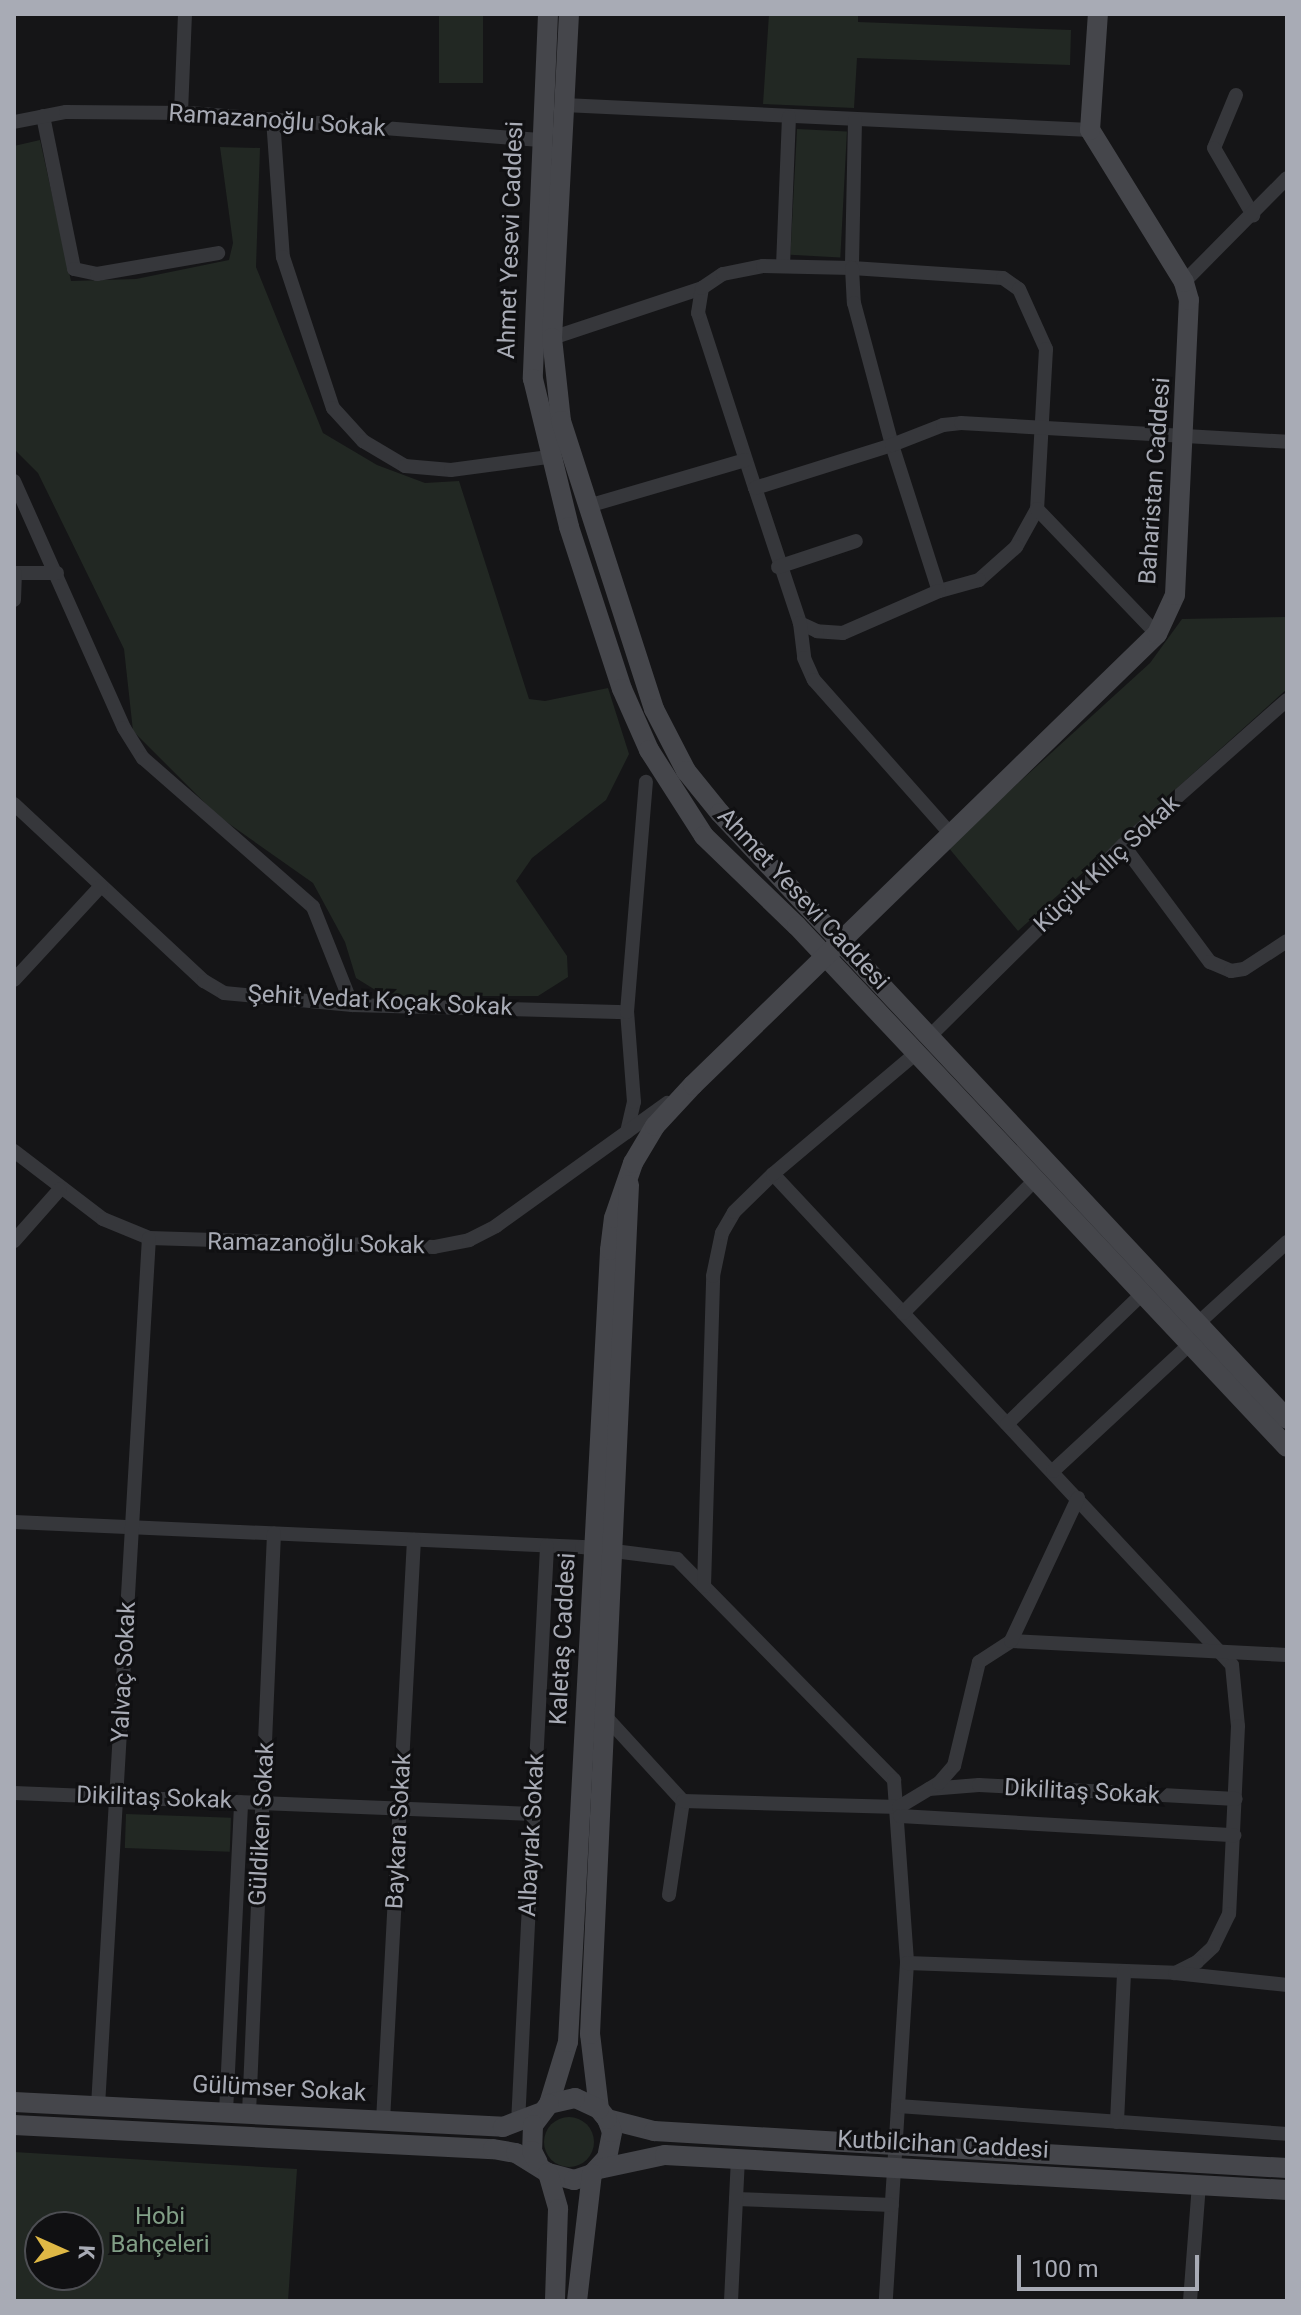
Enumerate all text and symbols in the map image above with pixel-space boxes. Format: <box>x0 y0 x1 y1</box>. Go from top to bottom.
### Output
street label: Ramazanoğlu Sokak <box>167 99 387 143</box>
street label: Ahmet Yesevi Caddesi <box>492 121 530 359</box>
street label: Baharistan Caddesi <box>1133 377 1177 585</box>
street label: Küçük Kılıç Sokak <box>1028 789 1186 939</box>
street label: Ahmet Yesevi Caddesi <box>711 802 895 996</box>
street label: Şehit Vedat Koçak Sokak <box>247 980 513 1022</box>
street label: Ramazanoğlu Sokak <box>207 1228 425 1260</box>
street label: Kaletaş Caddesi <box>544 1552 582 1726</box>
street label: Yalvaç Sokak <box>106 1601 142 1743</box>
street label: Güldiken Sokak <box>243 1741 281 1907</box>
street label: Baykara Sokak <box>381 1752 417 1910</box>
street label: Albayrak Sokak <box>513 1753 551 1917</box>
street label: Dikilitaş Sokak <box>1003 1774 1161 1810</box>
street label: Dikilitaş Sokak <box>76 1781 232 1815</box>
street label: Gülümser Sokak <box>191 2070 367 2108</box>
street label: Kutbilcihan Caddesi <box>837 2125 1049 2165</box>
park label: Hobi Bahçeleri <box>110 2203 210 2259</box>
north arrow <box>24 2211 104 2291</box>
scale bar <box>1021 2239 1203 2289</box>
text: K <box>74 2245 99 2260</box>
text: 100 m <box>1031 2255 1098 2283</box>

